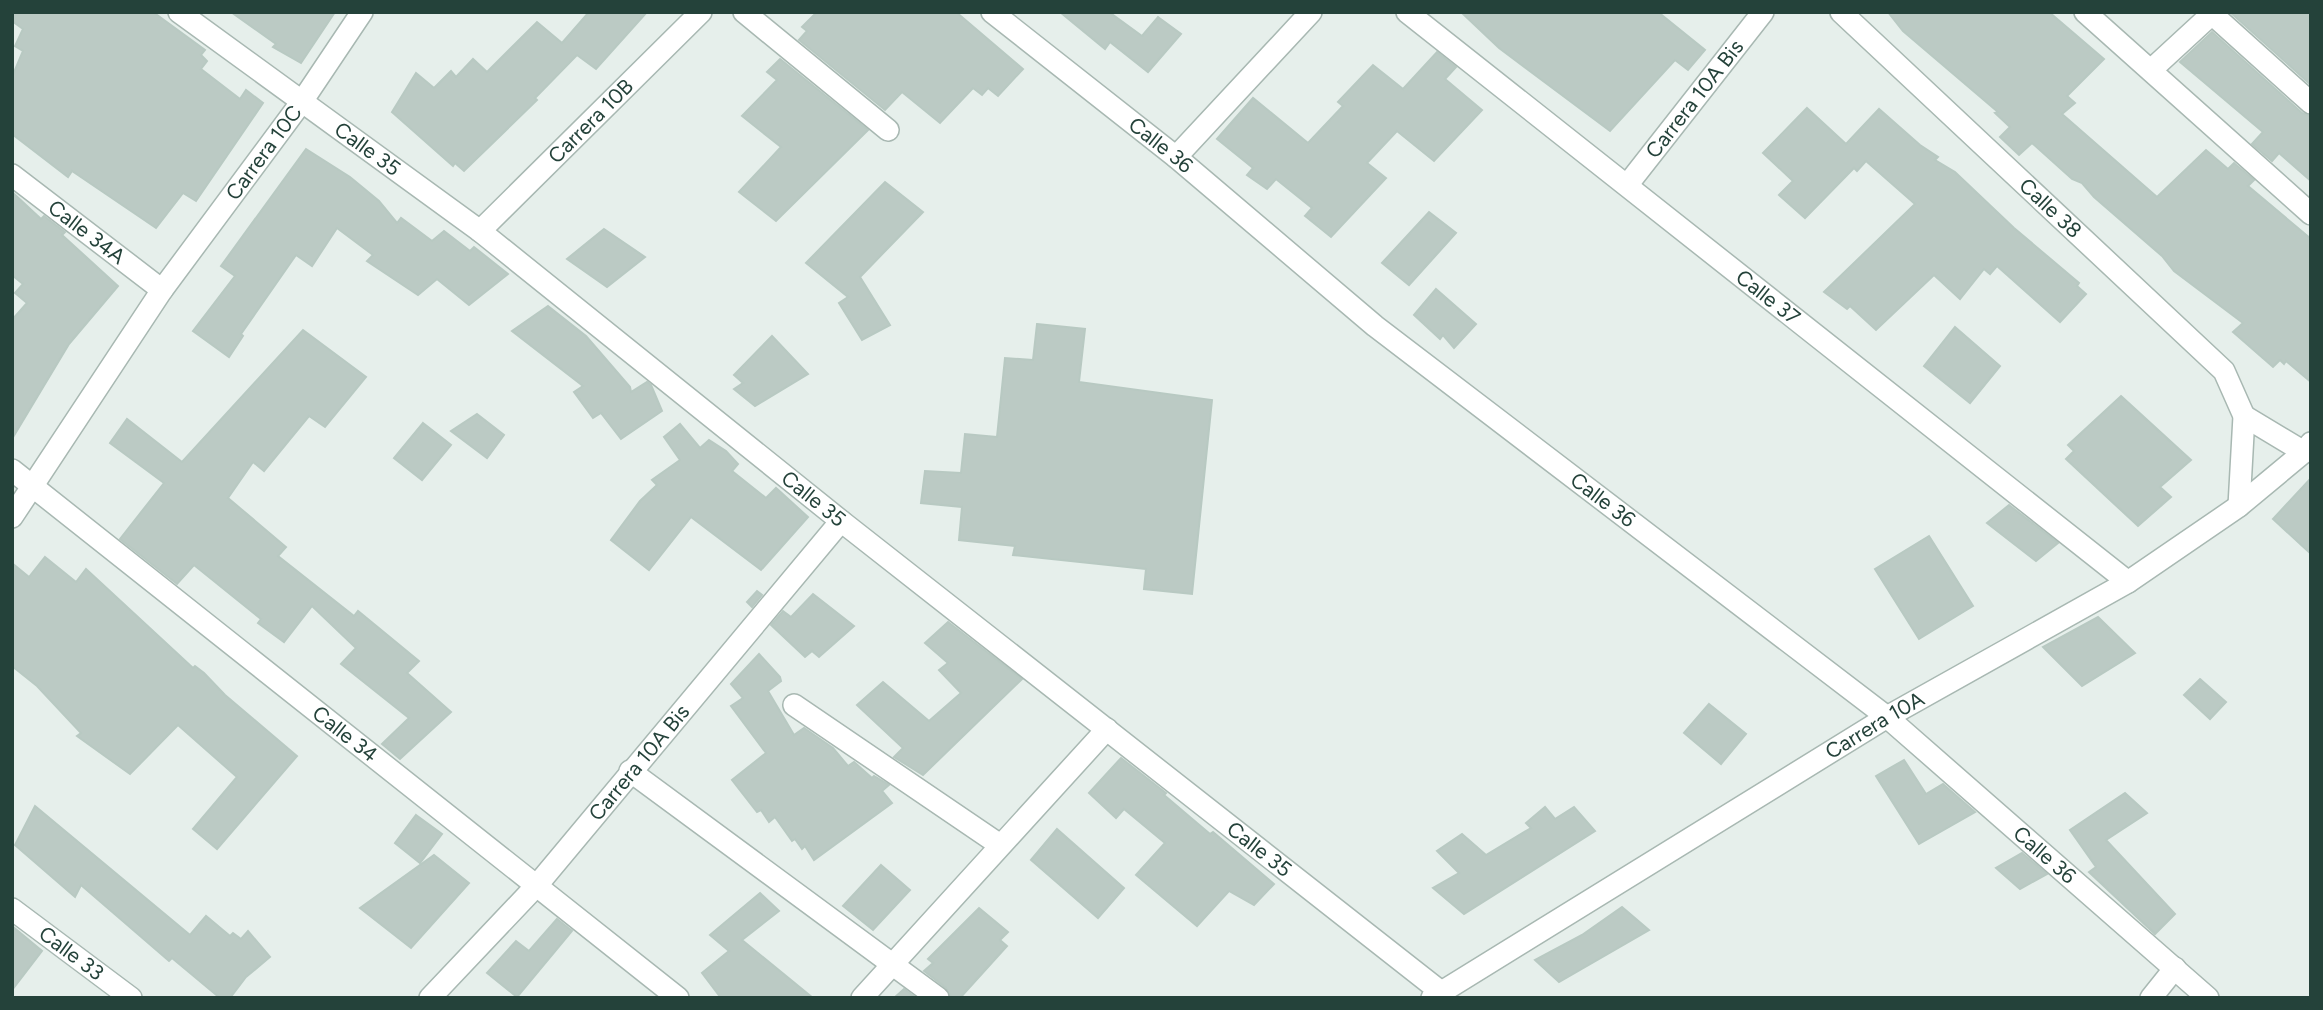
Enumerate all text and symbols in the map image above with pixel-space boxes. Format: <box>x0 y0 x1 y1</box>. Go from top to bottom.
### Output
street label: Carrera 10A Bis <box>1640 35 1748 163</box>
street label: Carrera 10B <box>543 73 638 168</box>
street label: Carrera 10C <box>220 100 307 205</box>
street label: Calle 36 <box>1124 112 1198 178</box>
street label: Calle 35 <box>330 116 406 181</box>
street label: Calle 38 <box>2014 173 2087 243</box>
street label: Calle 34A <box>43 194 130 269</box>
street label: Calle 37 <box>1731 264 1805 330</box>
street label: Calle 35 <box>777 465 851 532</box>
street label: Calle 36 <box>1566 467 1641 532</box>
street label: Carrera 10A <box>1820 686 1928 764</box>
street label: Carrera 10A Bis <box>583 699 694 826</box>
street label: Calle 34 <box>308 700 383 767</box>
street label: Calle 35 <box>1222 816 1297 882</box>
street label: Calle 36 <box>2008 820 2081 889</box>
street label: Calle 33 <box>34 921 109 985</box>

